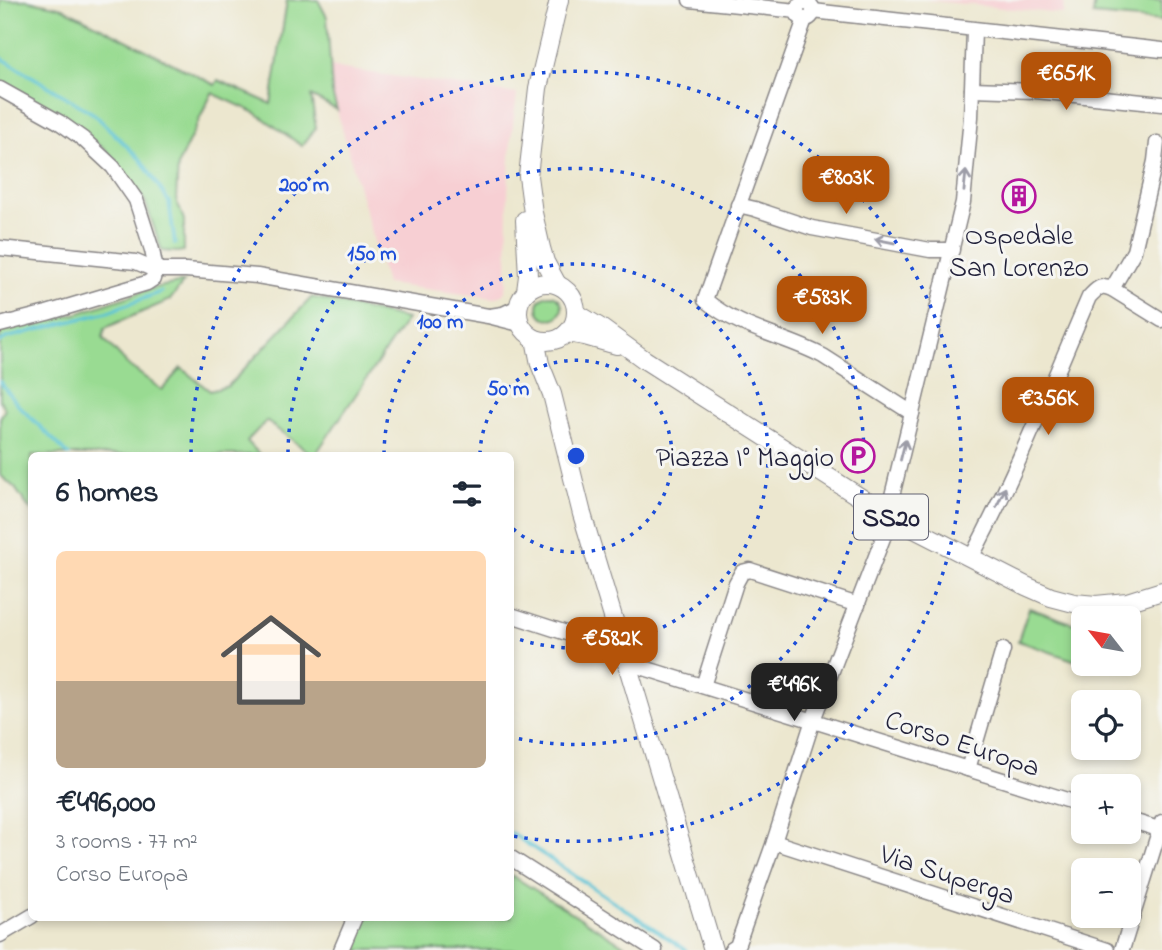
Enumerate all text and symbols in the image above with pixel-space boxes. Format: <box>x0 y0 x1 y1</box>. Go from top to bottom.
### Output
pin: €651K <box>1017 52 1115 112</box>
text: €651K <box>1037 58 1095 91</box>
pin: €803K <box>797 156 895 216</box>
text: €803K <box>818 162 874 195</box>
one-way arrow <box>959 170 972 193</box>
text: 200 m <box>278 171 329 201</box>
building icon: Ospedale San Lorenzo <box>1000 177 1038 215</box>
place label: Ospedale San Lorenzo <box>949 217 1089 290</box>
one-way arrow <box>874 234 897 247</box>
text: 150 m <box>347 240 397 270</box>
pin: €583K <box>773 276 871 336</box>
text: €583K <box>793 282 851 315</box>
text: 100 m <box>417 308 463 338</box>
text: 50 m <box>487 375 529 405</box>
pin: €356K <box>999 378 1097 437</box>
text: €356K <box>1018 383 1078 416</box>
parking icon: Piazza I° Maggio <box>839 437 877 475</box>
place label: Piazza I° Maggio <box>656 439 834 480</box>
one-way arrow <box>897 440 910 462</box>
centre of rings <box>564 444 588 468</box>
text: 6 homes <box>56 472 159 516</box>
icon: filters <box>448 475 486 513</box>
one-way arrow <box>995 487 1008 509</box>
road number: SS20 <box>854 495 928 540</box>
icon: home <box>208 597 334 723</box>
north arrow <box>1071 606 1141 676</box>
map controls <box>1071 606 1141 928</box>
pin: €582K <box>563 618 661 677</box>
text: €582K <box>582 623 642 656</box>
pin: €496K <box>745 664 843 723</box>
text: €496K <box>767 669 821 702</box>
button: locate <box>1071 690 1141 760</box>
street label: Corso Europa <box>879 701 1045 790</box>
button: + <box>1071 774 1141 844</box>
text: €496,000 <box>56 782 156 826</box>
text: 3 rooms · 77 m² <box>56 826 198 859</box>
street label: Via Superga <box>873 835 1020 917</box>
button: − <box>1071 858 1141 928</box>
text: Corso Europa <box>56 859 188 892</box>

